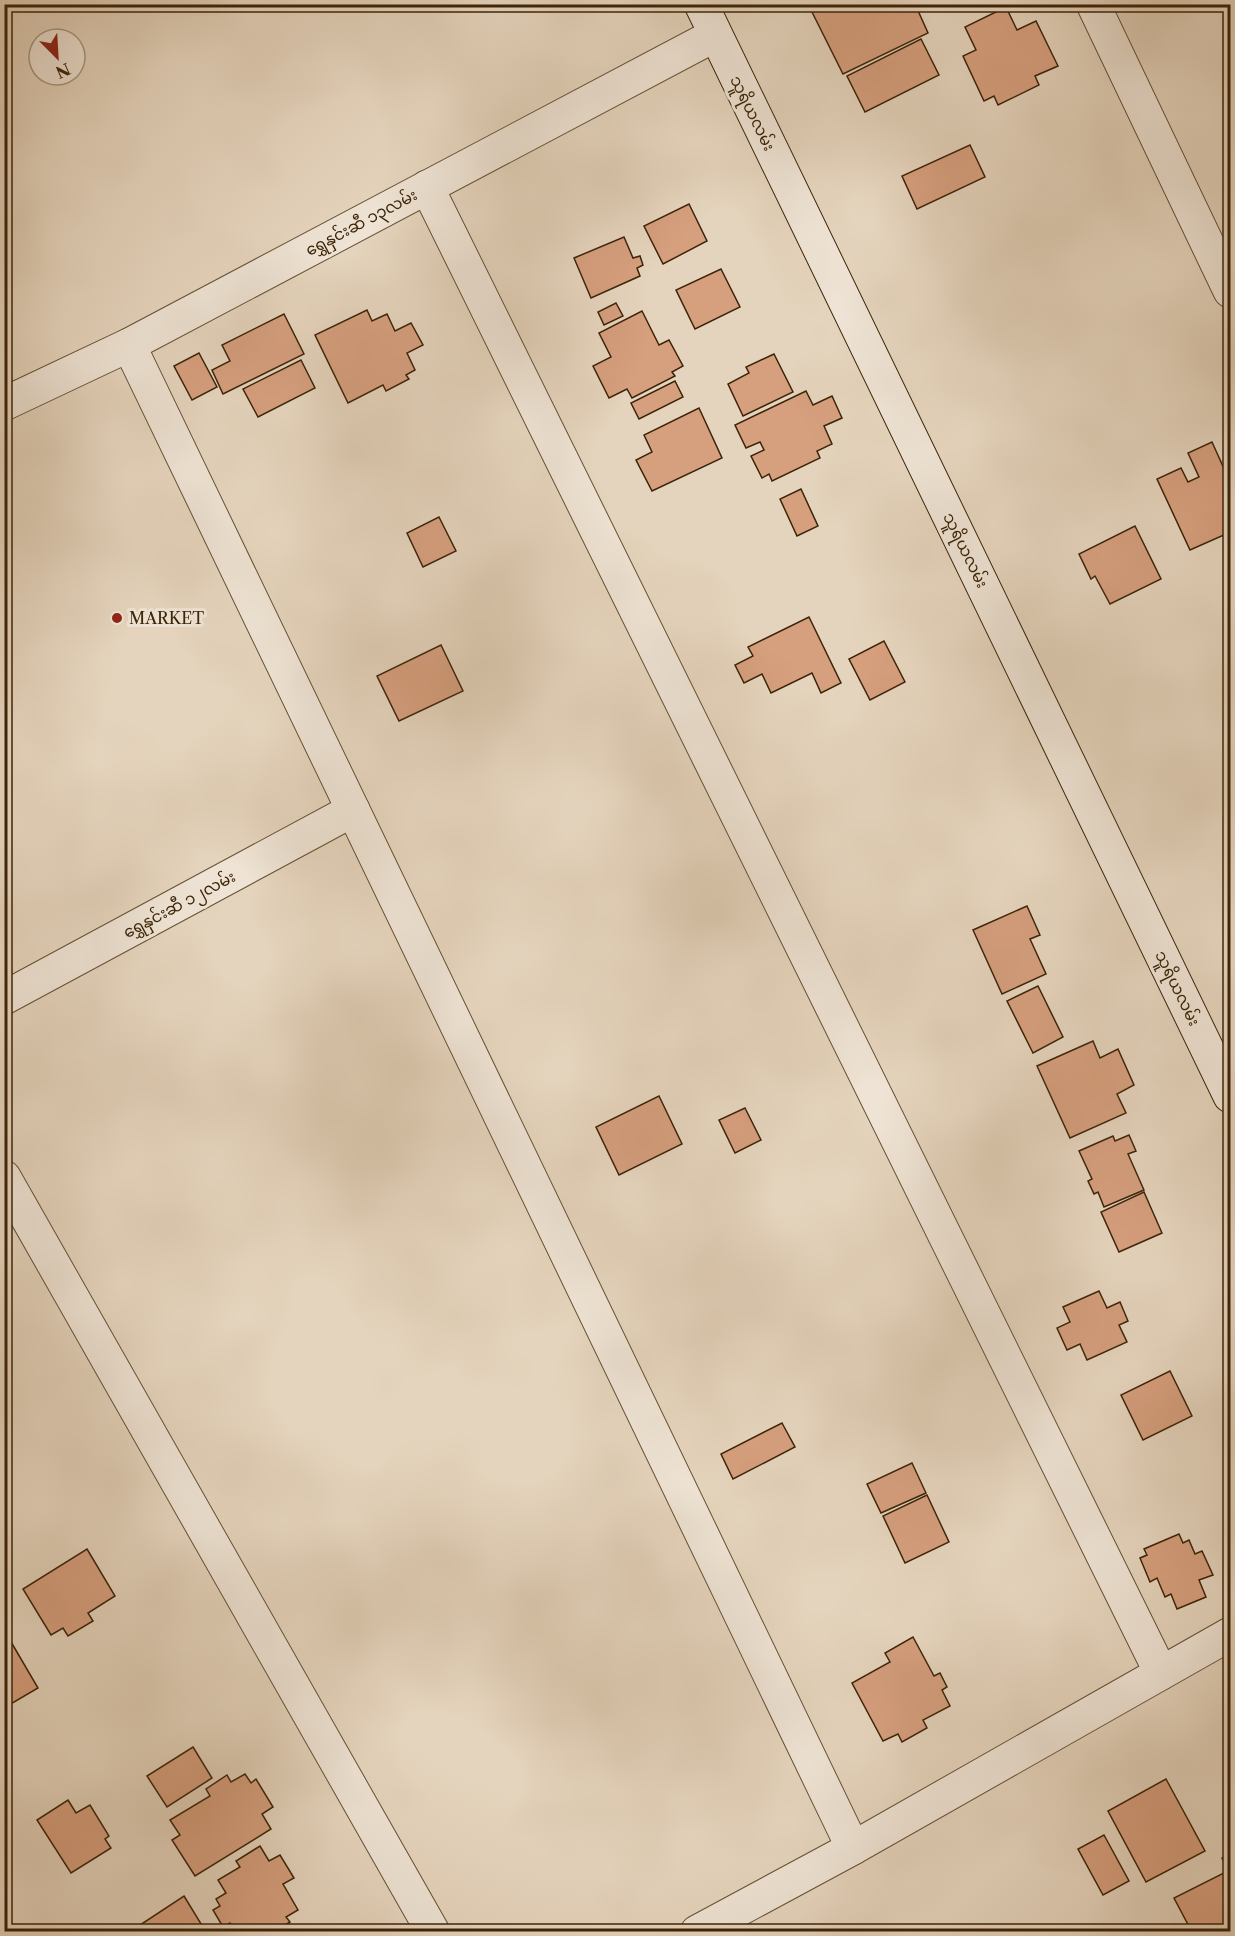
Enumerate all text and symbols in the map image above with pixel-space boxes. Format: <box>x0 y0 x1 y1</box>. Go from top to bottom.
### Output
north arrow <box>27 27 87 87</box>
text: N <box>53 59 74 83</box>
street label: သူရိယလမ်း <box>722 72 781 156</box>
street label: ရွှေနှင်းဆီ ၁၃လမ်း <box>301 183 423 264</box>
street label: သူရိယလမ်း <box>935 509 994 593</box>
place label: MARKET <box>129 608 204 628</box>
marker: MARKET <box>110 611 124 625</box>
street label: ရွှေနှင်းဆီ ၁၂လမ်း <box>119 865 241 946</box>
street label: သူရိယလမ်း <box>1147 947 1206 1031</box>

